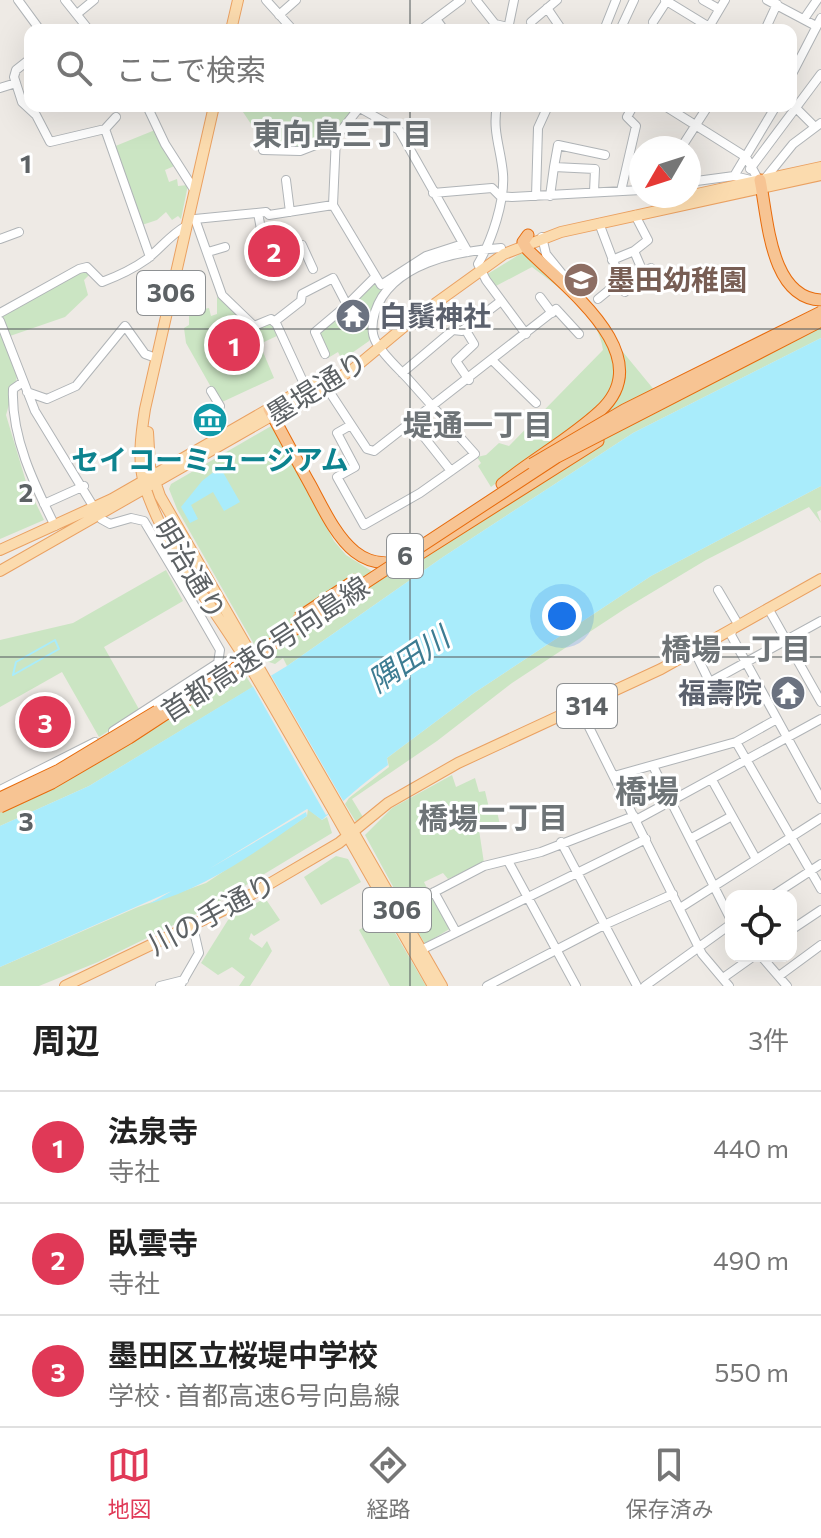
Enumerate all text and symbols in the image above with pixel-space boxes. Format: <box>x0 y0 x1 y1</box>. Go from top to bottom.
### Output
search box <box>24 24 797 112</box>
icon: search <box>52 46 96 90</box>
text: ここで検索 <box>116 50 266 87</box>
district label: 東向島三丁目 <box>252 114 432 151</box>
north arrow <box>629 136 701 208</box>
text: 1 <box>20 147 32 178</box>
pin: 2 <box>248 221 300 281</box>
school or university icon: 墨田幼稚園 <box>562 261 600 299</box>
place label: 墨田幼稚園 <box>607 262 747 296</box>
road number: 306 <box>137 271 205 315</box>
temple icon: 白鬚神社 <box>334 297 372 335</box>
place label: 白鬚神社 <box>379 298 491 332</box>
pin: 1 <box>208 315 260 375</box>
street label: 墨堤通り <box>260 343 373 431</box>
museum icon: セイコーミュージアム <box>191 401 229 439</box>
district label: 堤通一丁目 <box>403 405 553 442</box>
place label: セイコーミュージアム <box>71 442 349 476</box>
text: 2 <box>19 476 33 507</box>
street label: 明治通り <box>147 512 234 625</box>
road number: 6 <box>387 534 423 578</box>
street label: 首都高速6号向島線 <box>154 568 375 728</box>
your location <box>542 596 582 636</box>
water label: 隅田川 <box>360 616 458 698</box>
district label: 橋場一丁目 <box>661 629 811 666</box>
temple icon: 福壽院 <box>769 674 807 712</box>
place label: 福壽院 <box>678 675 762 709</box>
road number: 314 <box>557 684 617 728</box>
pin: 3 <box>19 692 71 752</box>
district label: 橋場 <box>615 770 679 810</box>
district label: 橋場二丁目 <box>418 798 568 835</box>
text: 3 <box>18 805 34 836</box>
street label: 川の手通り <box>142 865 281 961</box>
road number: 306 <box>363 888 431 932</box>
map controls <box>725 890 797 962</box>
button: locate <box>725 890 797 962</box>
text: 周辺 <box>32 1018 100 1060</box>
text: 3件 <box>748 1024 789 1055</box>
text: 法泉寺 <box>108 1111 198 1148</box>
text: 1 <box>52 1132 64 1163</box>
text: 440 m <box>713 1132 789 1163</box>
text: 寺社 <box>108 1155 160 1186</box>
text: 臥雲寺 <box>108 1223 198 1260</box>
text: 2 <box>51 1244 65 1275</box>
text: 490 m <box>713 1244 789 1275</box>
text: 寺社 <box>108 1267 160 1298</box>
text: 墨田区立桜堤中学校 <box>108 1335 378 1372</box>
text: 3 <box>50 1356 66 1387</box>
text: 550 m <box>714 1356 789 1387</box>
text: 学校 · 首都高速6号向島線 <box>108 1379 400 1410</box>
tab: 地図 <box>107 1443 152 1523</box>
tab: 経路 <box>366 1443 411 1523</box>
tab: 保存済み <box>625 1443 714 1523</box>

